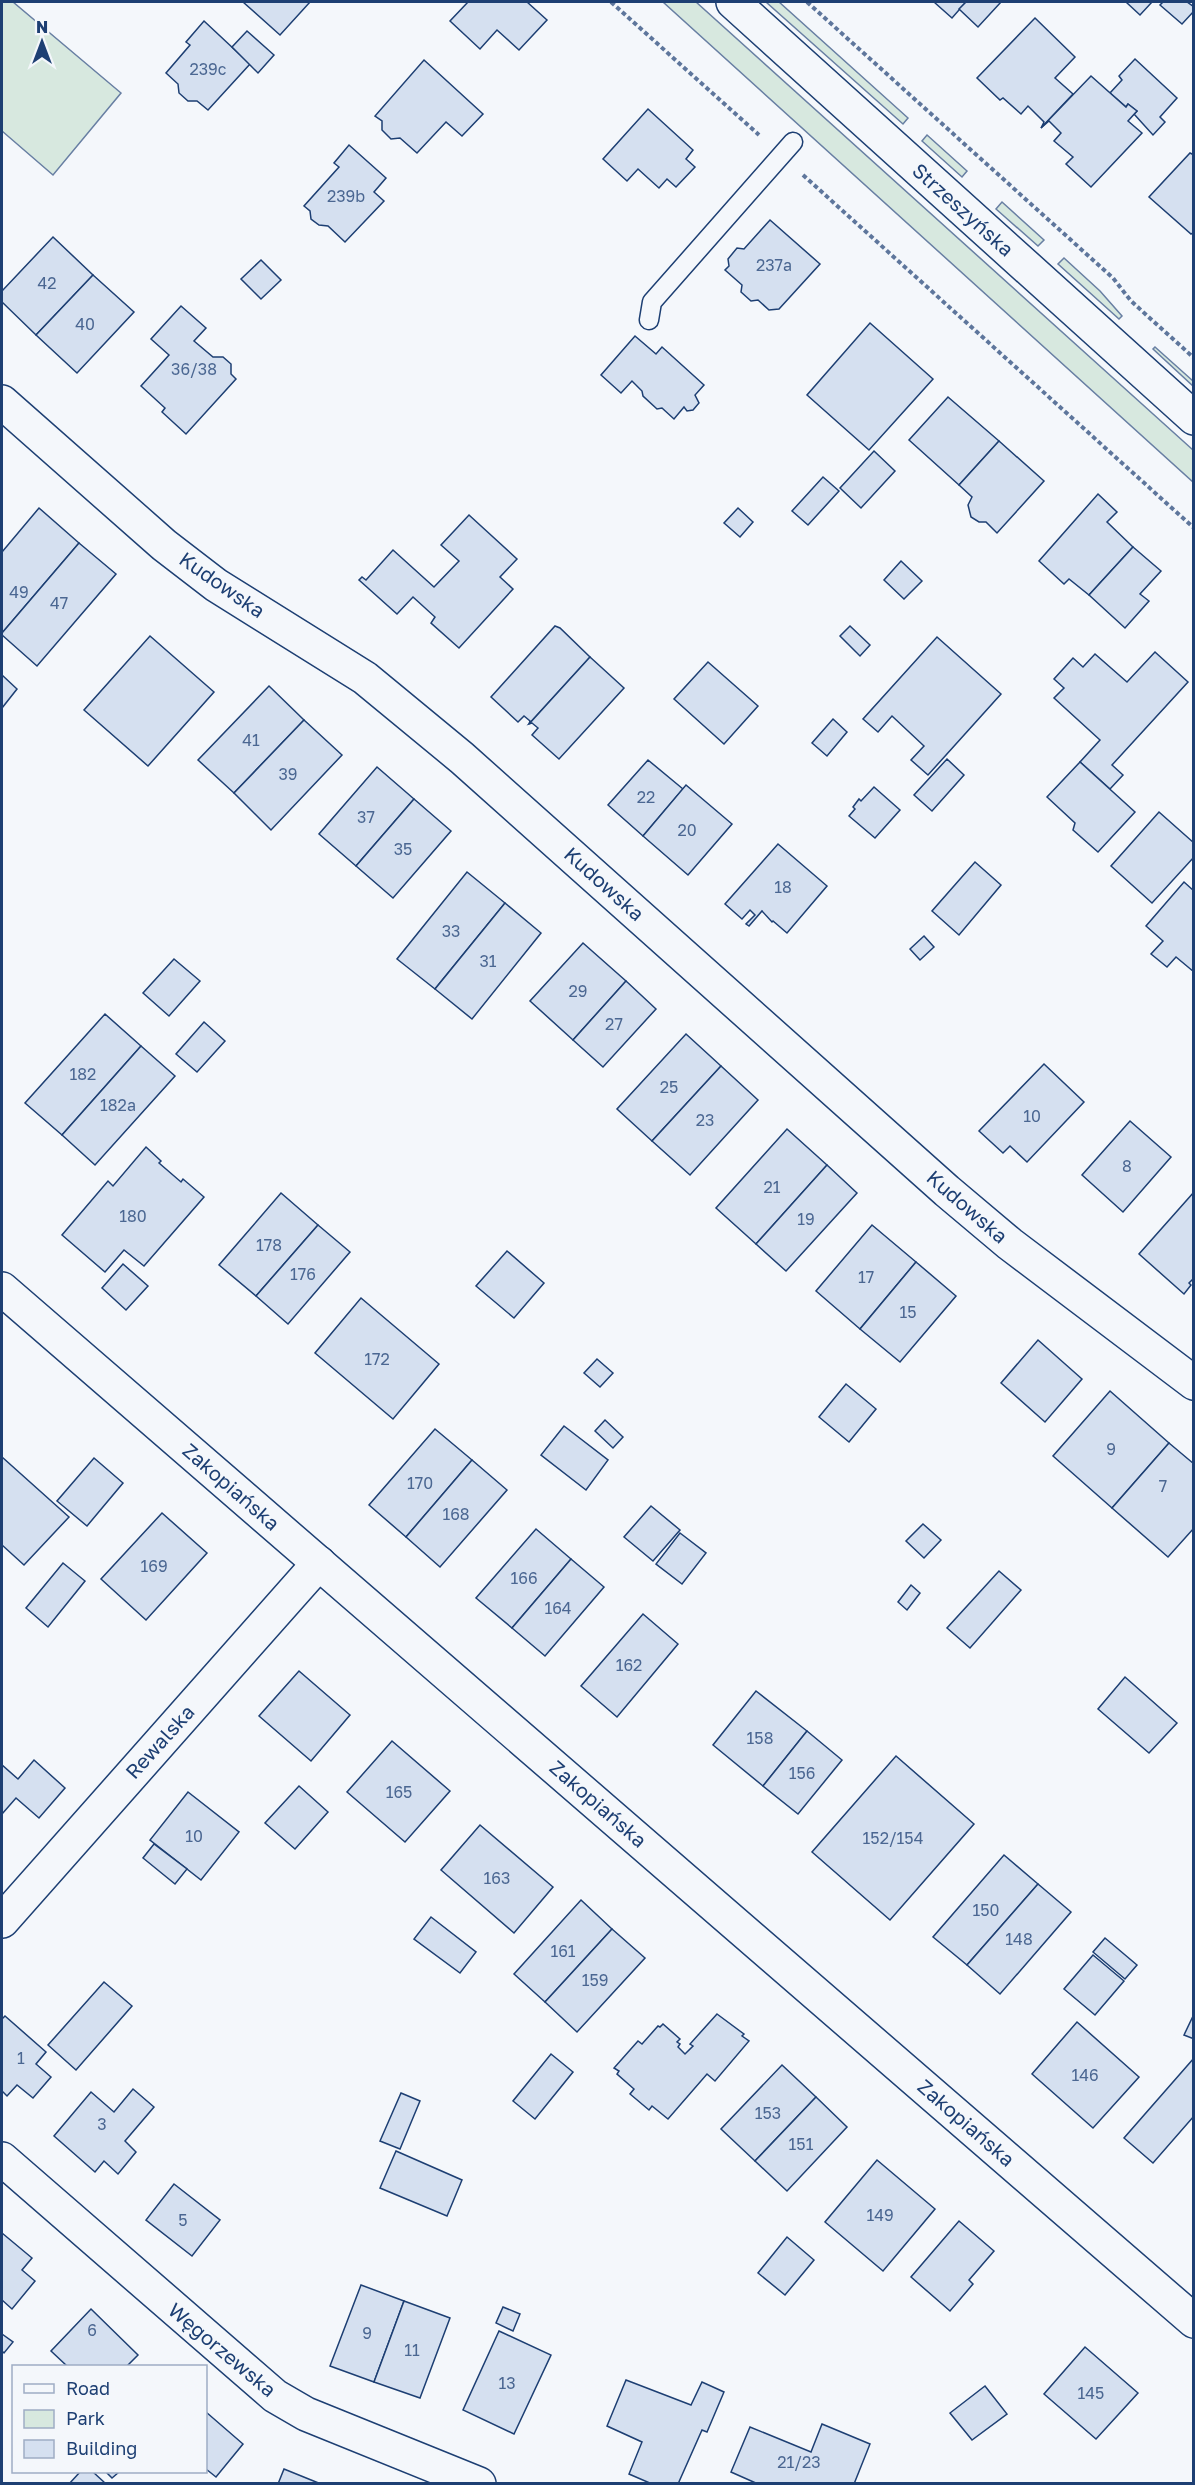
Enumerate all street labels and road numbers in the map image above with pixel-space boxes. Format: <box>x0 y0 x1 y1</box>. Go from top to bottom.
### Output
street label: Strzeszyńska <box>908 158 1019 261</box>
street label: Kudowska <box>175 546 270 622</box>
street label: Kudowska <box>560 841 649 925</box>
street label: Kudowska <box>922 1165 1013 1248</box>
street label: Zakopiańska <box>178 1438 285 1535</box>
street label: Rewalska <box>120 1699 199 1783</box>
street label: Zakopiańska <box>545 1755 652 1852</box>
street label: Zakopiańska <box>913 2074 1020 2171</box>
street label: Węgorzewska <box>164 2297 281 2401</box>

